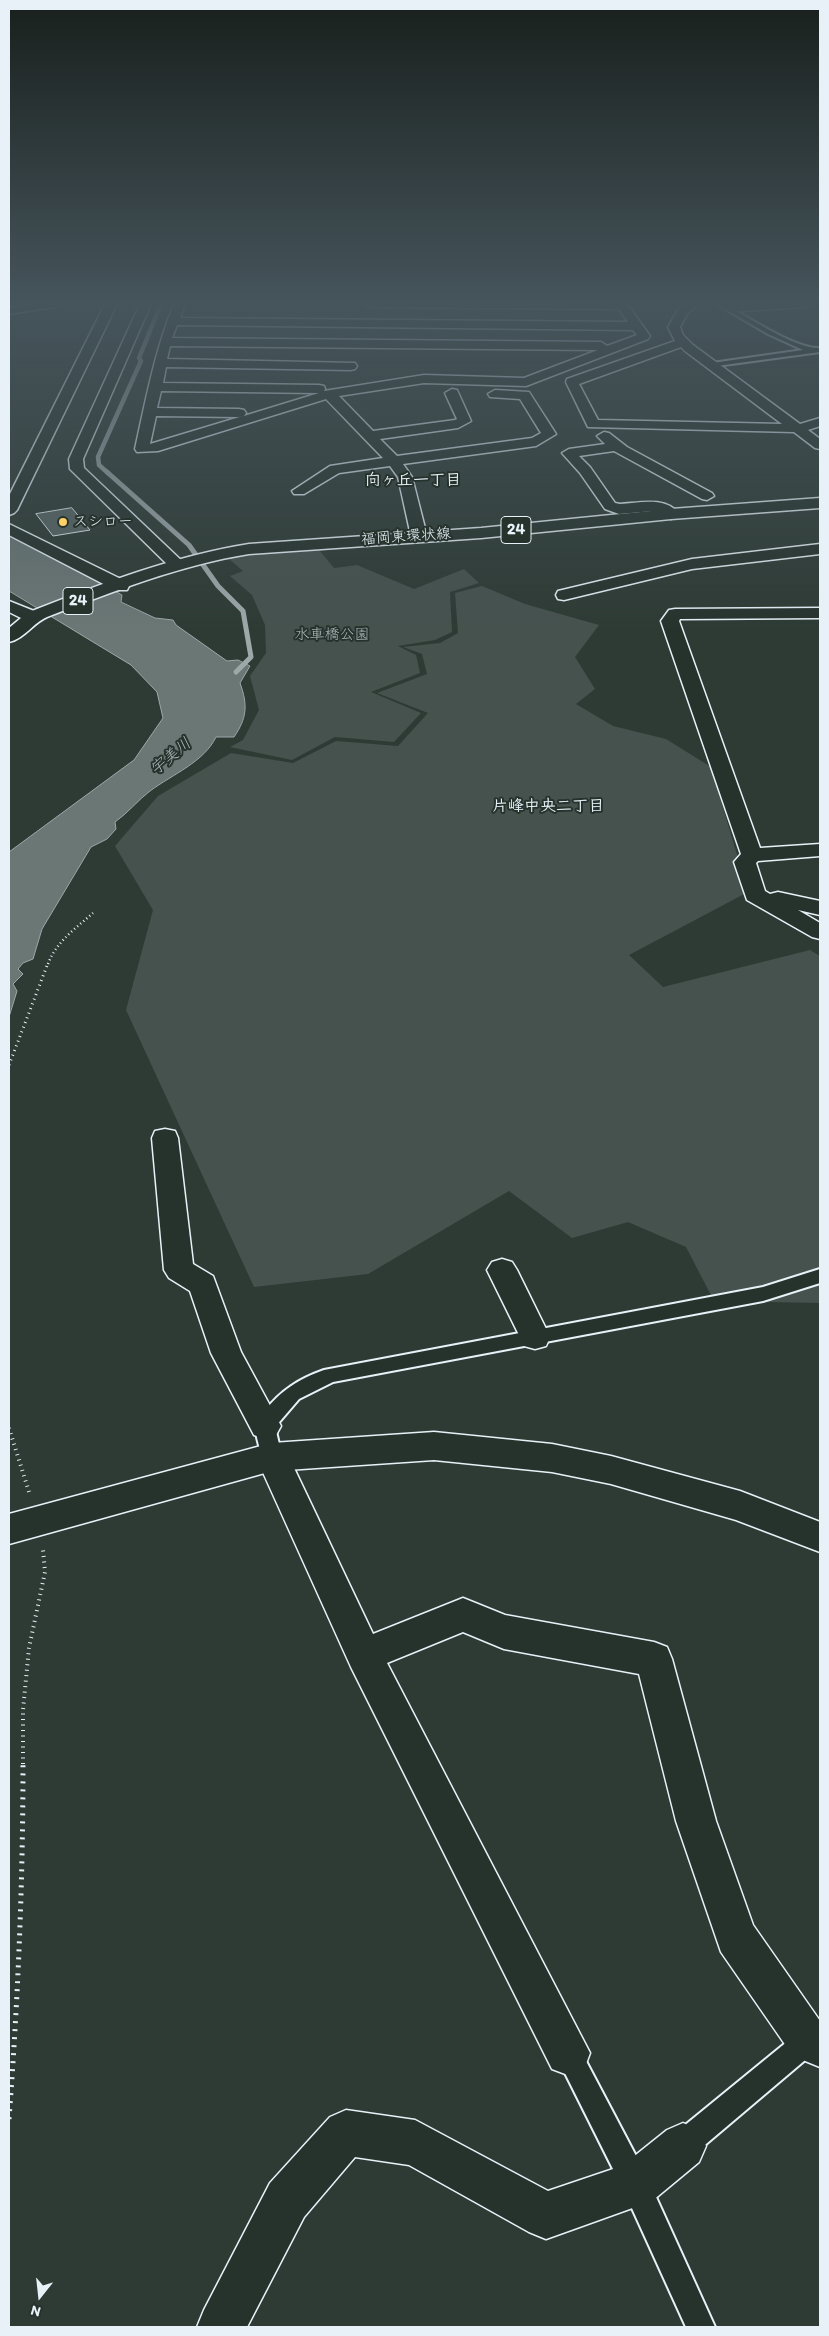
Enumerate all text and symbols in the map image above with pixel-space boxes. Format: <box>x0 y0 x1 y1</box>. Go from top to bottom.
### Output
district label: 向ヶ丘一丁目 <box>365 471 461 491</box>
place label: スシロー <box>73 513 133 531</box>
marker: スシロー <box>57 516 69 528</box>
road number: 24 <box>501 516 531 544</box>
street label: 福岡東環状線 <box>360 525 452 549</box>
road number: 24 <box>63 588 93 614</box>
park label: 水車橋公園 <box>295 626 369 644</box>
water label: 宇美川 <box>146 734 196 780</box>
district label: 片峰中央二丁目 <box>492 797 604 817</box>
north arrow <box>15 2271 65 2321</box>
text: N <box>29 2301 43 2320</box>

